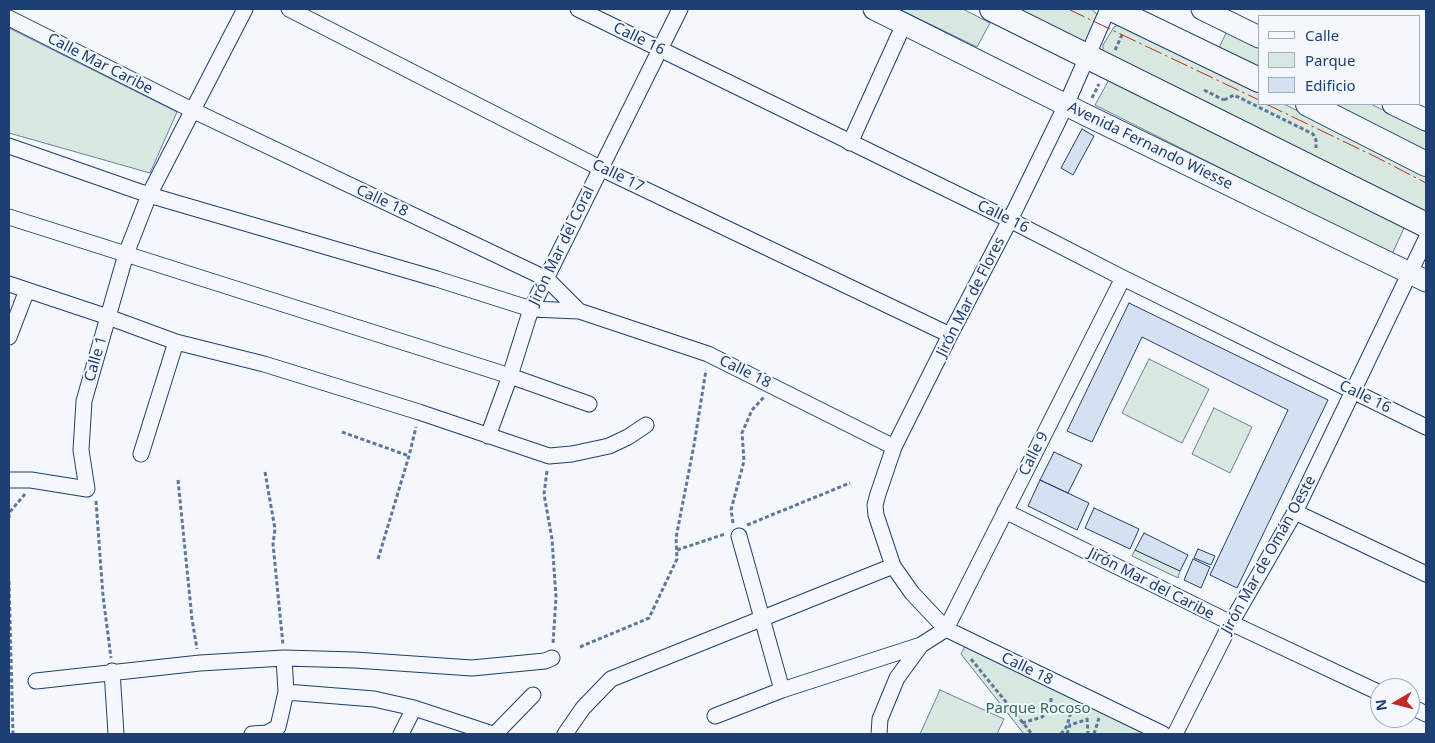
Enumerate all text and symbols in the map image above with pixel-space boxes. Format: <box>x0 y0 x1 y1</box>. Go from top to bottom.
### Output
legend <box>1258 15 1420 105</box>
street label: Calle 16 <box>610 19 668 59</box>
text: Calle <box>1305 25 1339 45</box>
street label: Calle Mar Caribe <box>44 30 156 98</box>
text: Parque <box>1305 50 1355 70</box>
text: Edificio <box>1305 75 1356 95</box>
street label: Avenida Fernando Wiesse <box>1065 98 1235 194</box>
street label: Calle 17 <box>589 156 647 196</box>
street label: Calle 18 <box>353 181 411 221</box>
street label: Jirón Mar del Coral <box>525 183 599 309</box>
street label: Calle 16 <box>974 197 1032 237</box>
street label: Jirón Mar de Flores <box>933 234 1009 360</box>
street label: Calle 1 <box>81 334 111 384</box>
street label: Calle 18 <box>716 352 774 392</box>
street label: Calle 16 <box>1336 377 1394 417</box>
street label: Calle 9 <box>1015 429 1053 479</box>
street label: Jirón Mar de Omán Oeste <box>1218 473 1320 637</box>
street label: Jirón Mar del Caribe <box>1085 544 1217 624</box>
street label: Calle 18 <box>998 649 1056 689</box>
north arrow <box>1370 678 1420 728</box>
text: N <box>1370 698 1391 712</box>
park label: Parque Rocoso <box>985 700 1091 718</box>

